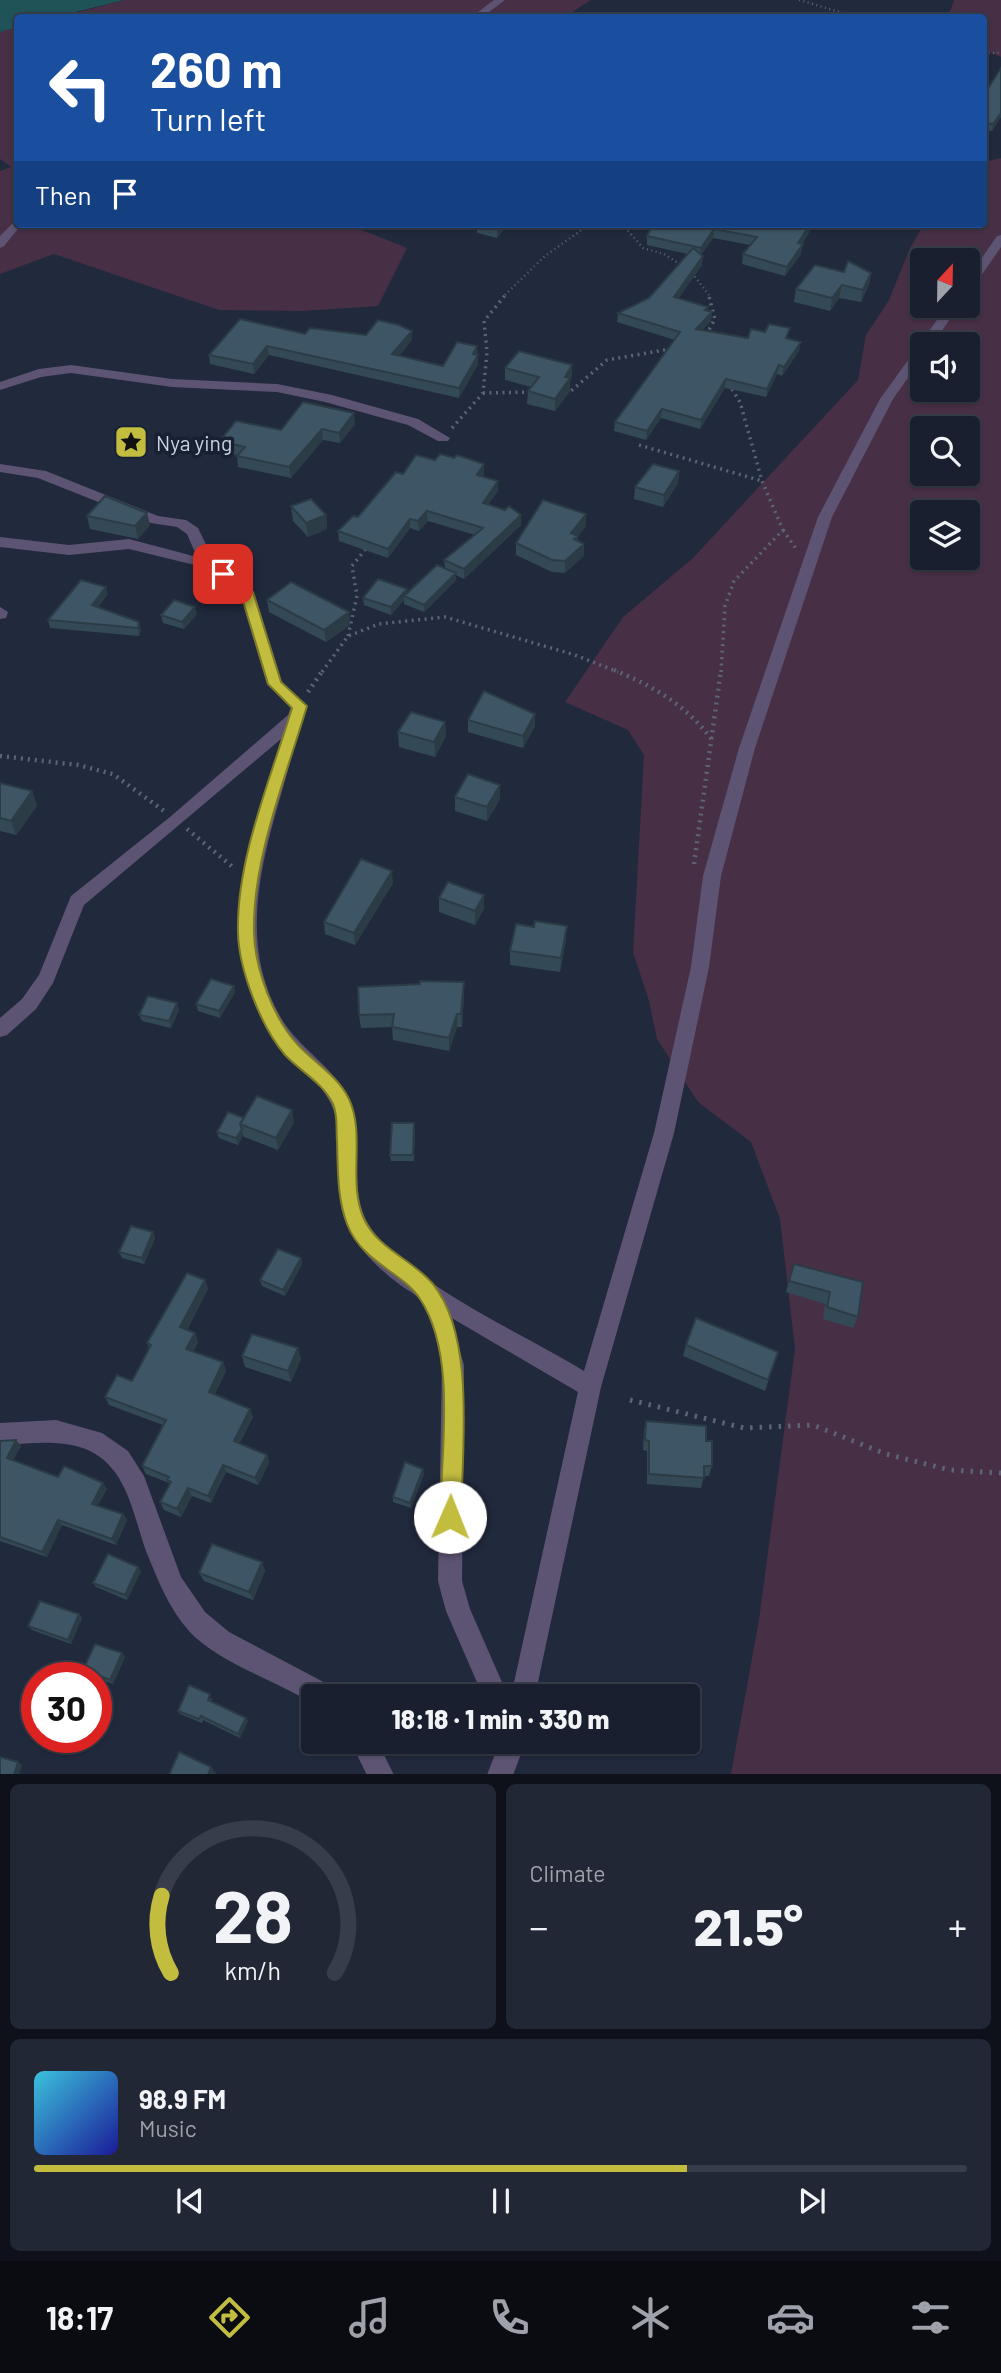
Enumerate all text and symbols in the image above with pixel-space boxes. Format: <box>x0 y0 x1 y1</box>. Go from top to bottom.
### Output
text: 260 m <box>150 39 282 98</box>
icon: left <box>35 42 126 133</box>
text: Turn left <box>150 99 267 137</box>
icon: arrive <box>106 175 144 213</box>
text: Then <box>35 179 92 210</box>
north arrow <box>910 248 980 318</box>
map controls <box>910 248 980 570</box>
button: sound <box>910 332 980 402</box>
button: search <box>910 416 980 486</box>
place icon: Nya ying <box>112 423 150 461</box>
place label: Nya ying <box>156 430 232 455</box>
button: layers <box>910 500 980 570</box>
pin <box>193 544 253 604</box>
icon: arrive <box>204 555 242 593</box>
position arrow <box>413 1480 487 1554</box>
speed limit sign: 30 <box>21 1662 112 1753</box>
text: 18:18 · 1 min · 330 m <box>392 1703 609 1734</box>
text: Climate <box>530 1859 606 1887</box>
text: 28 <box>213 1870 293 1958</box>
text: 21.5° <box>693 1894 803 1956</box>
text: − <box>530 1903 549 1949</box>
text: + <box>948 1903 967 1949</box>
text: km/h <box>224 1954 281 1984</box>
text: 98.9 FM <box>139 2083 226 2114</box>
text: Music <box>139 2114 197 2142</box>
icon: previous <box>171 2182 209 2220</box>
icon: pause <box>482 2182 520 2220</box>
icon: next <box>793 2182 831 2220</box>
icon: directions <box>205 2293 254 2342</box>
icon: music <box>345 2293 394 2342</box>
icon: phone <box>485 2293 534 2342</box>
icon: climate <box>626 2293 675 2342</box>
icon: car <box>766 2293 815 2342</box>
icon: filters <box>906 2293 955 2342</box>
text: 18:17 <box>46 2298 113 2336</box>

